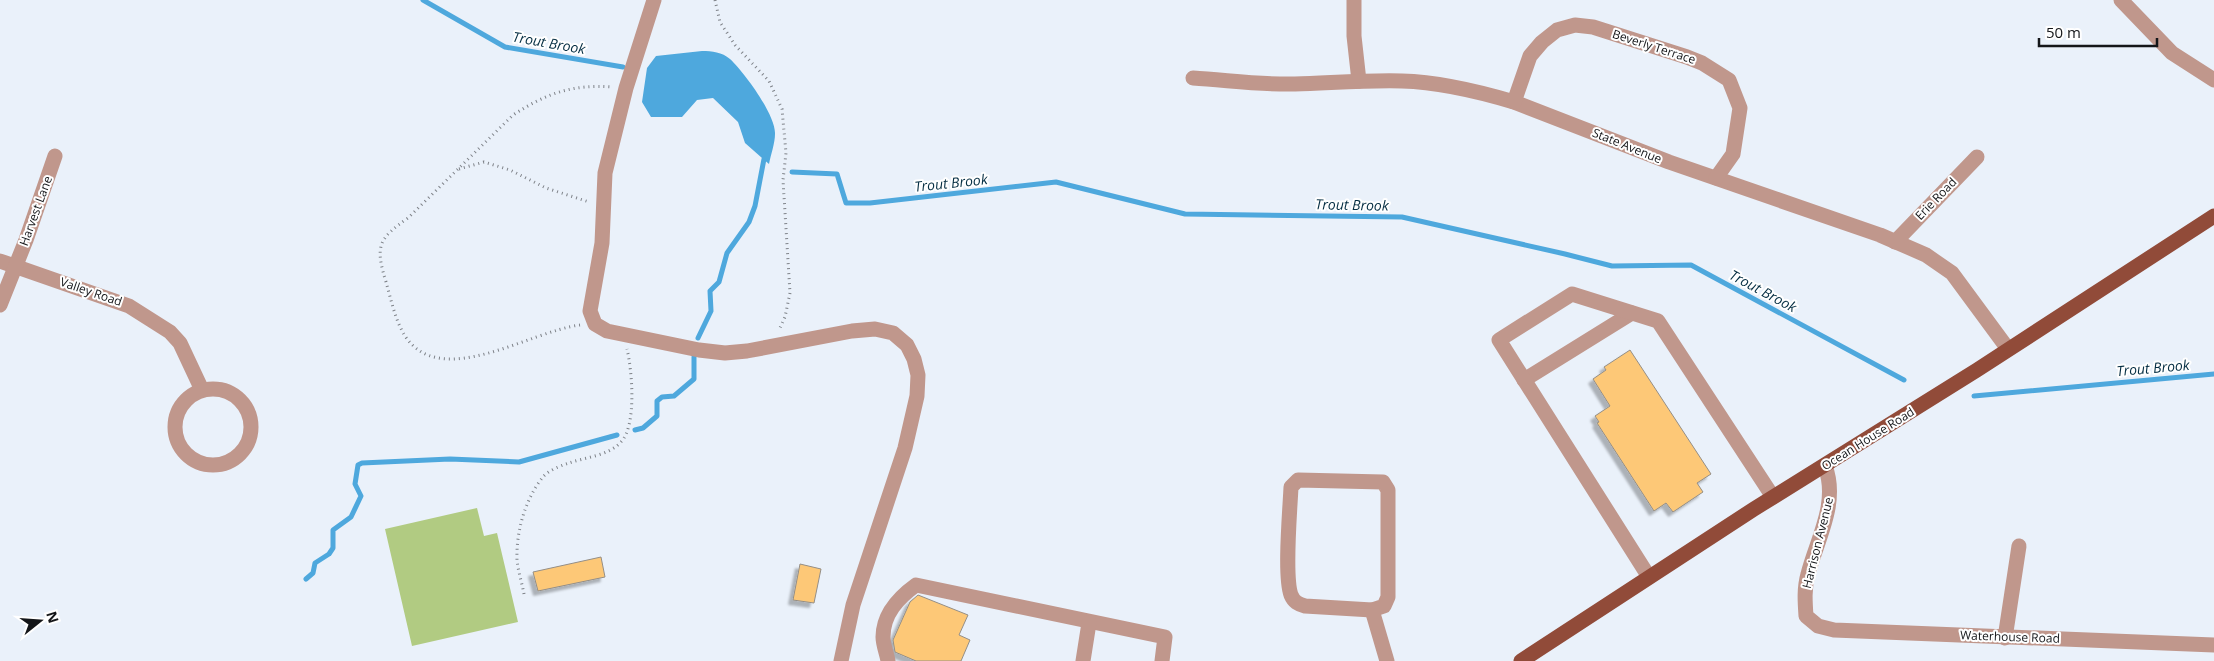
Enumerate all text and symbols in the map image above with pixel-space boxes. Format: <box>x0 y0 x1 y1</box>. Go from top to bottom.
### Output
scale bar <box>2039 15 2156 47</box>
text: 50 m <box>2046 22 2081 42</box>
street label: Beverly Terrace <box>1610 25 1698 68</box>
water label: Trout Brook <box>511 27 588 58</box>
street label: State Avenue <box>1590 124 1665 167</box>
water label: Trout Brook <box>914 169 990 196</box>
street label: Harvest Lane <box>15 173 56 248</box>
street label: Erie Road <box>1911 174 1960 224</box>
water label: Trout Brook <box>1315 194 1390 215</box>
water label: Trout Brook <box>1726 265 1801 317</box>
street label: Valley Road <box>58 273 124 310</box>
water label: Trout Brook <box>2116 355 2191 380</box>
street label: Ocean House Road <box>1818 403 1917 474</box>
street label: Harrison Avenue <box>1798 495 1837 590</box>
north arrow <box>15 596 65 646</box>
text: N <box>42 609 64 625</box>
street label: Waterhouse Road <box>1960 626 2060 647</box>

